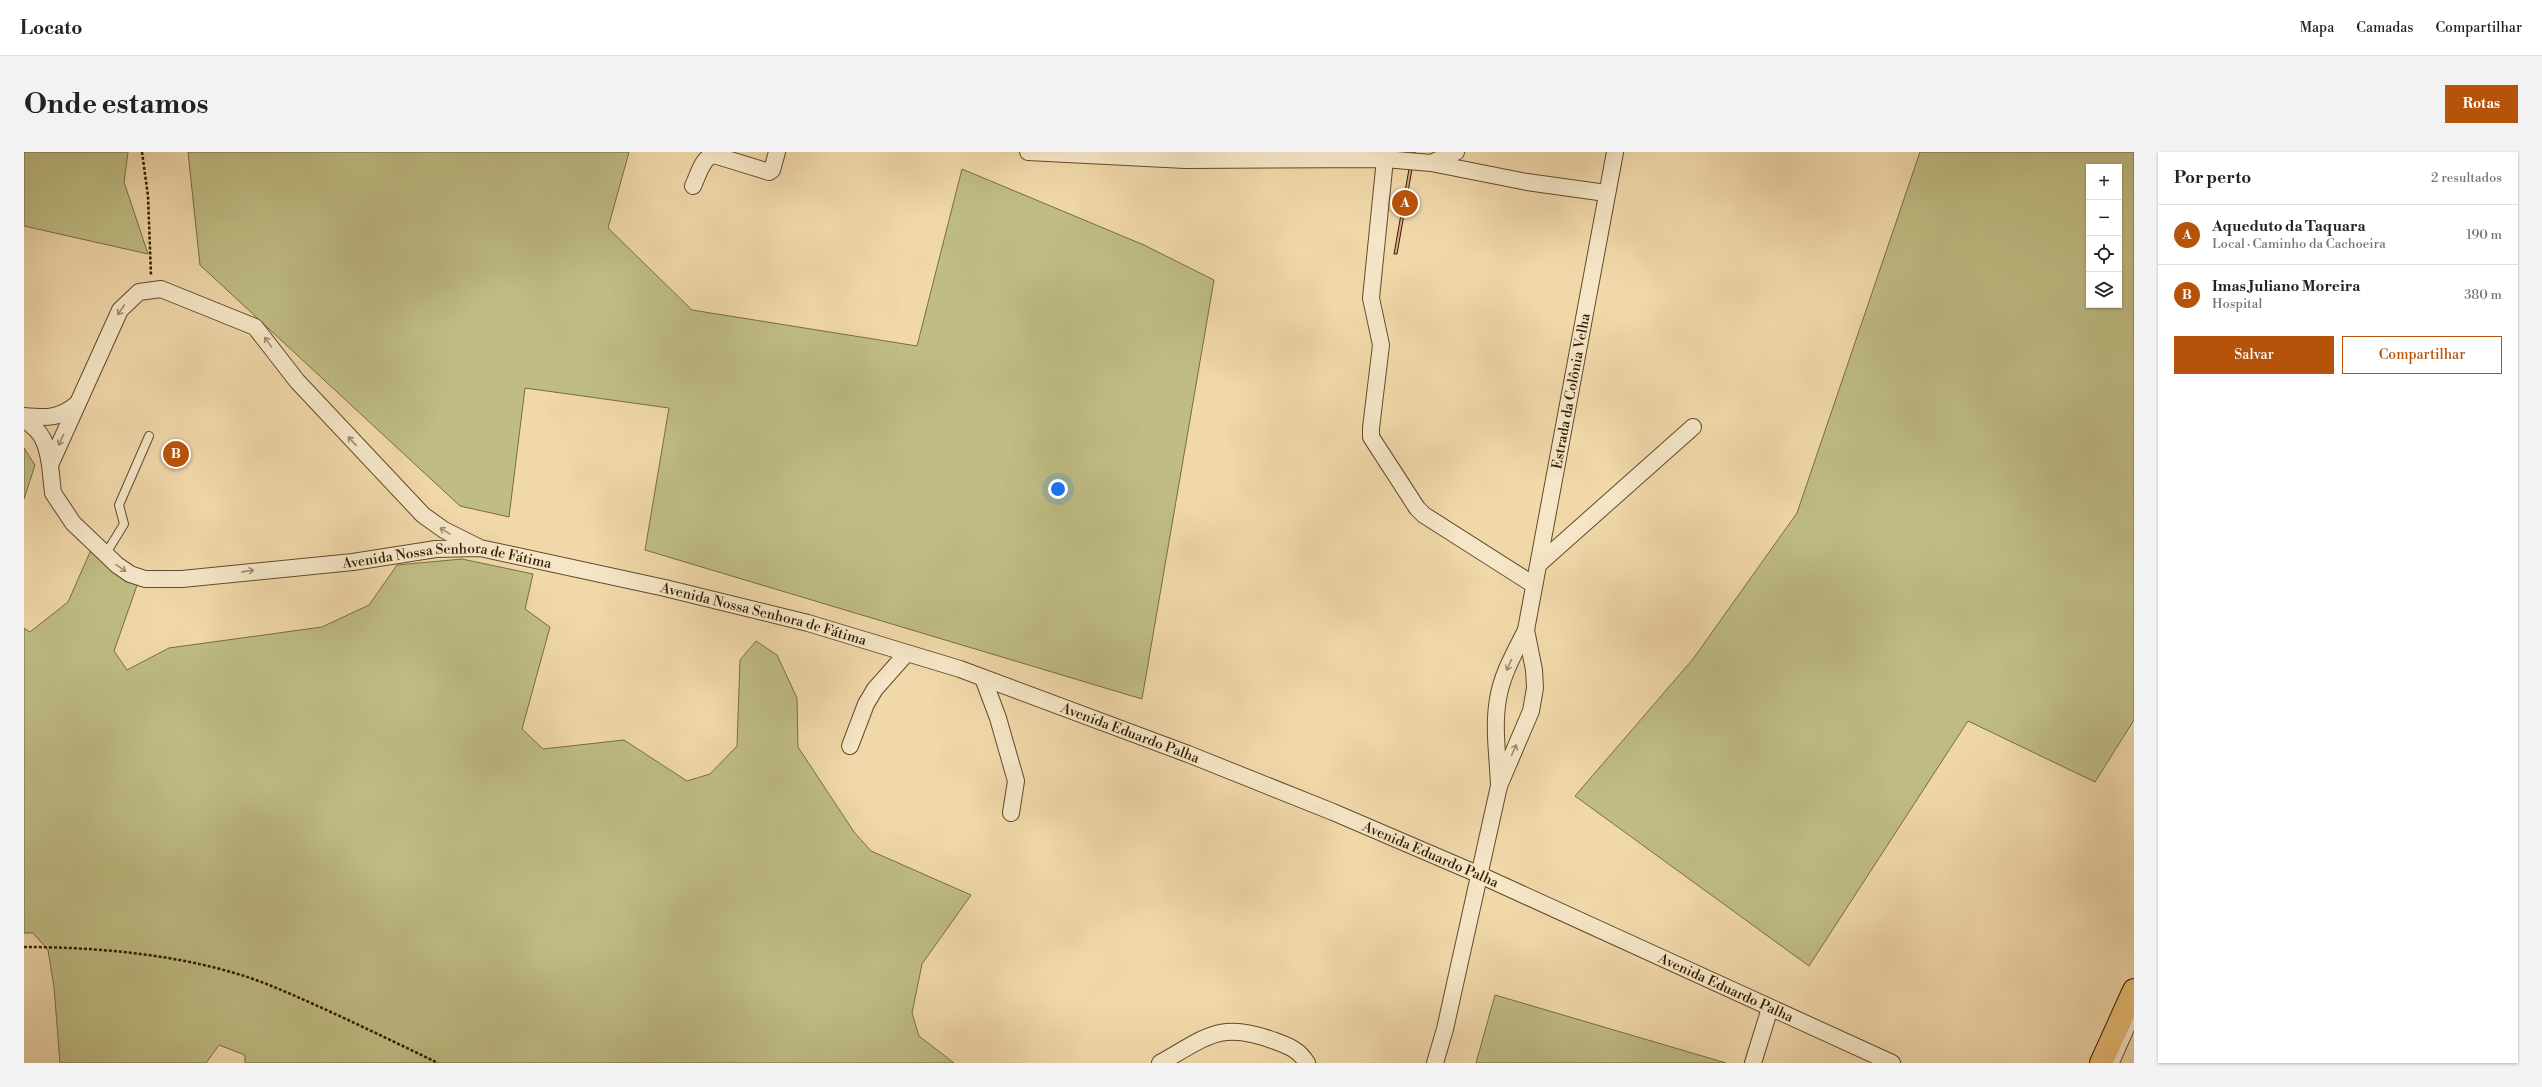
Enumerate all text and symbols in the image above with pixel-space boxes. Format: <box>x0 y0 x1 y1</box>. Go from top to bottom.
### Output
text: Locato <box>20 16 82 40</box>
text: Mapa <box>2300 19 2334 37</box>
text: Camadas <box>2356 19 2413 37</box>
text: Compartilhar <box>2435 19 2522 37</box>
button: Rotas <box>2445 85 2518 123</box>
text: Onde estamos <box>24 87 209 122</box>
map controls <box>2086 164 2122 308</box>
button: + <box>2086 164 2122 200</box>
text: Por perto <box>2174 167 2251 189</box>
text: 2 resultados <box>2431 170 2502 186</box>
pin: A <box>1392 188 1418 218</box>
button: − <box>2086 200 2122 236</box>
text: Aqueduto da Taquara <box>2212 217 2366 236</box>
text: A <box>2182 227 2192 243</box>
text: 190 m <box>2466 227 2502 243</box>
button: locate <box>2086 236 2122 272</box>
text: Local · Caminho da Cachoeira <box>2212 236 2386 252</box>
button: layers <box>2086 272 2122 308</box>
text: Imas Juliano Moreira <box>2212 277 2360 296</box>
text: B <box>2182 287 2192 303</box>
text: 380 m <box>2464 287 2502 303</box>
text: Hospital <box>2212 296 2262 312</box>
one-way arrow <box>117 304 125 315</box>
street label: Estrada da Colônia Velha <box>1548 311 1595 471</box>
button: Salvar <box>2174 336 2334 374</box>
button: Compartilhar <box>2342 336 2502 374</box>
one-way arrow <box>264 337 272 348</box>
one-way arrow <box>57 433 65 445</box>
one-way arrow <box>347 436 357 446</box>
pin: B <box>163 439 189 469</box>
your location <box>1048 479 1068 499</box>
one-way arrow <box>439 526 451 534</box>
street label: Avenida Nossa Senhora de Fátima <box>340 540 554 573</box>
one-way arrow <box>115 564 126 572</box>
one-way arrow <box>241 567 254 575</box>
street label: Avenida Nossa Senhora de Fátima <box>658 579 869 650</box>
one-way arrow <box>1505 659 1512 671</box>
street label: Avenida Eduardo Palha <box>1057 699 1203 768</box>
one-way arrow <box>1511 744 1518 756</box>
street label: Avenida Eduardo Palha <box>1359 817 1502 893</box>
street label: Avenida Eduardo Palha <box>1654 949 1797 1027</box>

